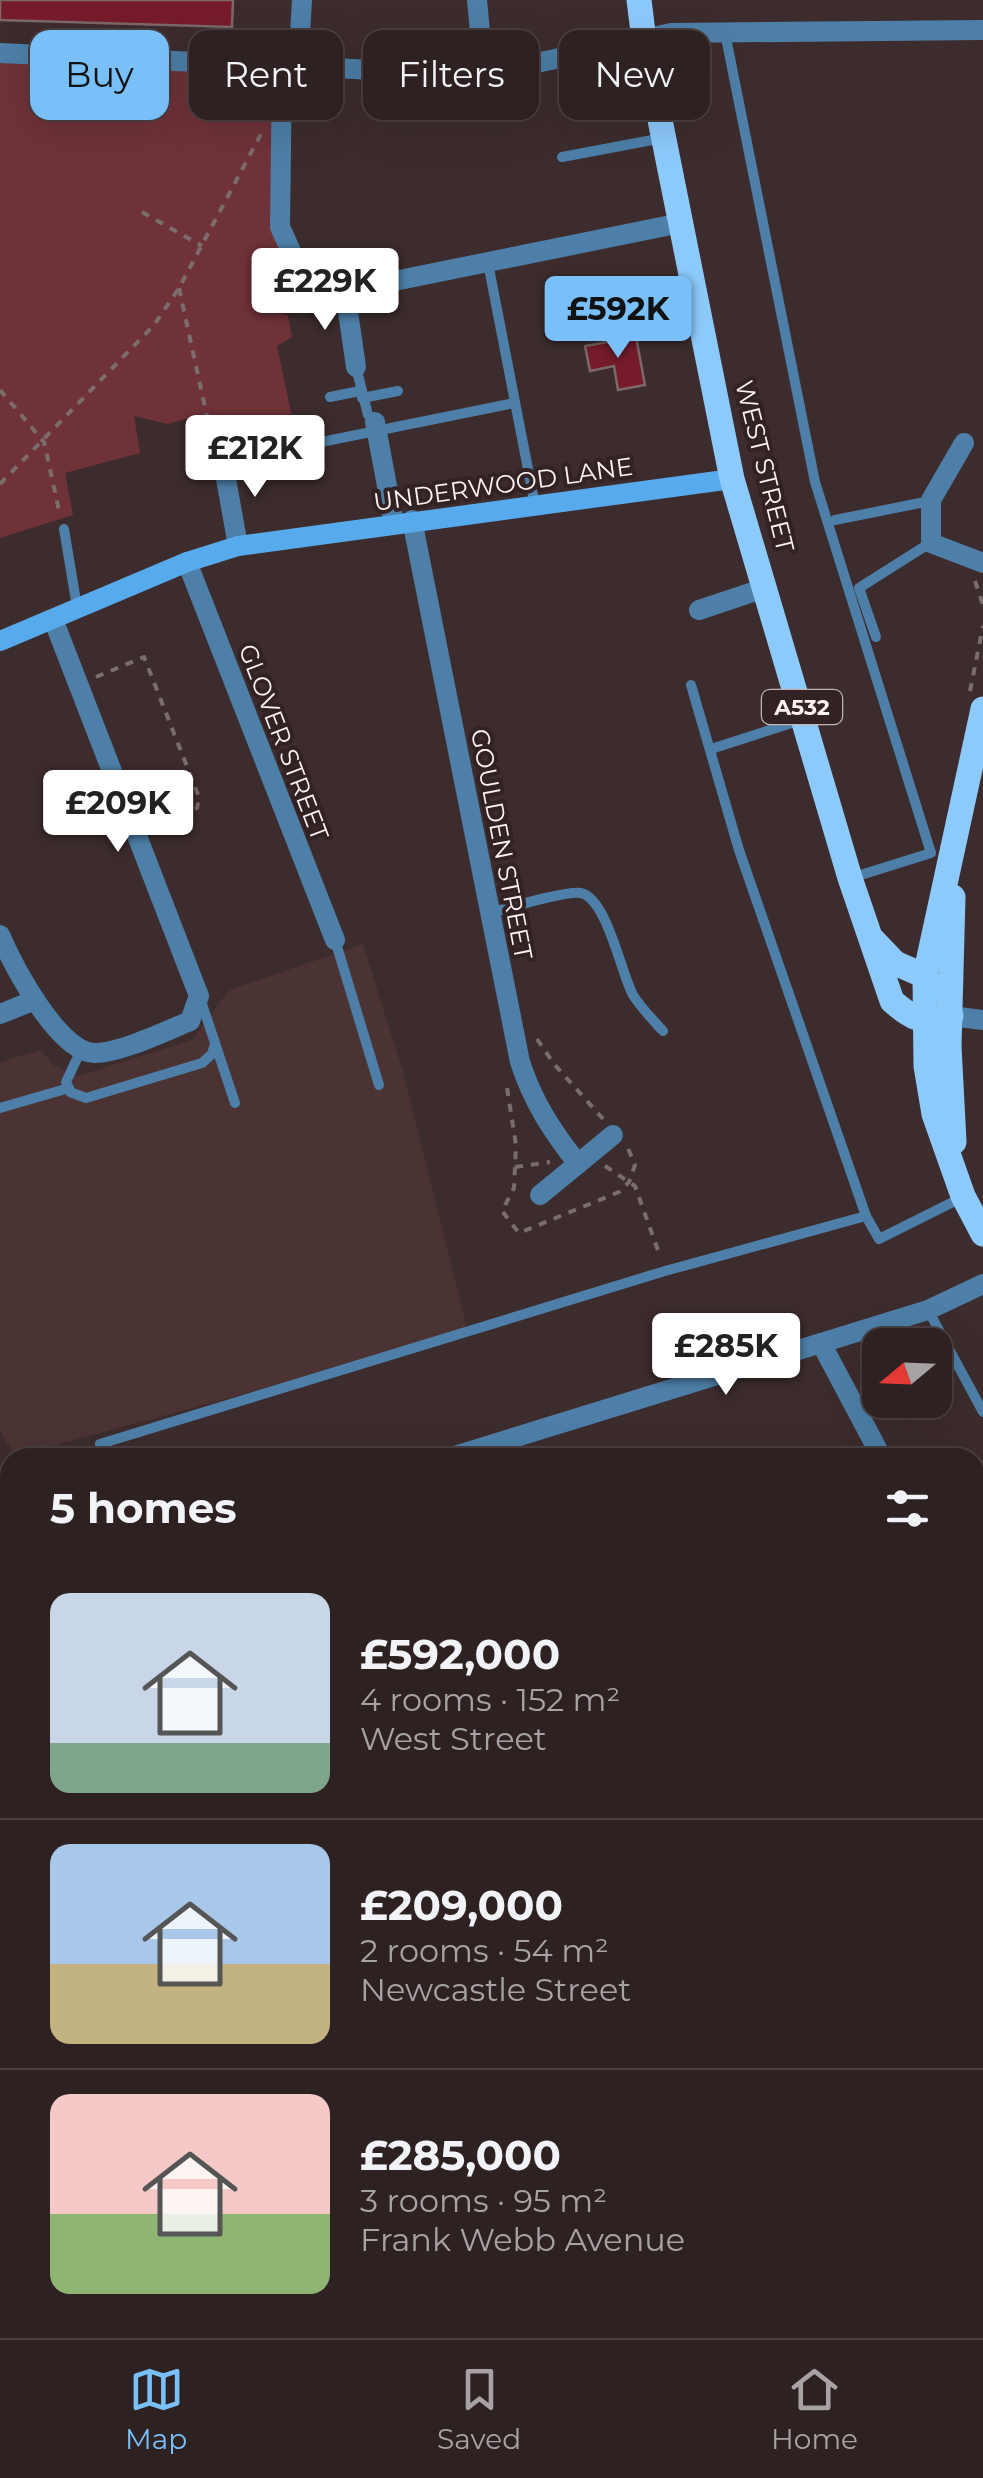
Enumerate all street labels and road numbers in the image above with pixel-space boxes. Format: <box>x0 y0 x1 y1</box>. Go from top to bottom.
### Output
street label: WEST STREET <box>729 377 801 555</box>
street label: UNDERWOOD LANE <box>371 451 635 517</box>
street label: GLOVER STREET <box>233 640 335 845</box>
road number: A532 <box>762 690 842 724</box>
street label: GOULDEN STREET <box>465 726 539 963</box>

